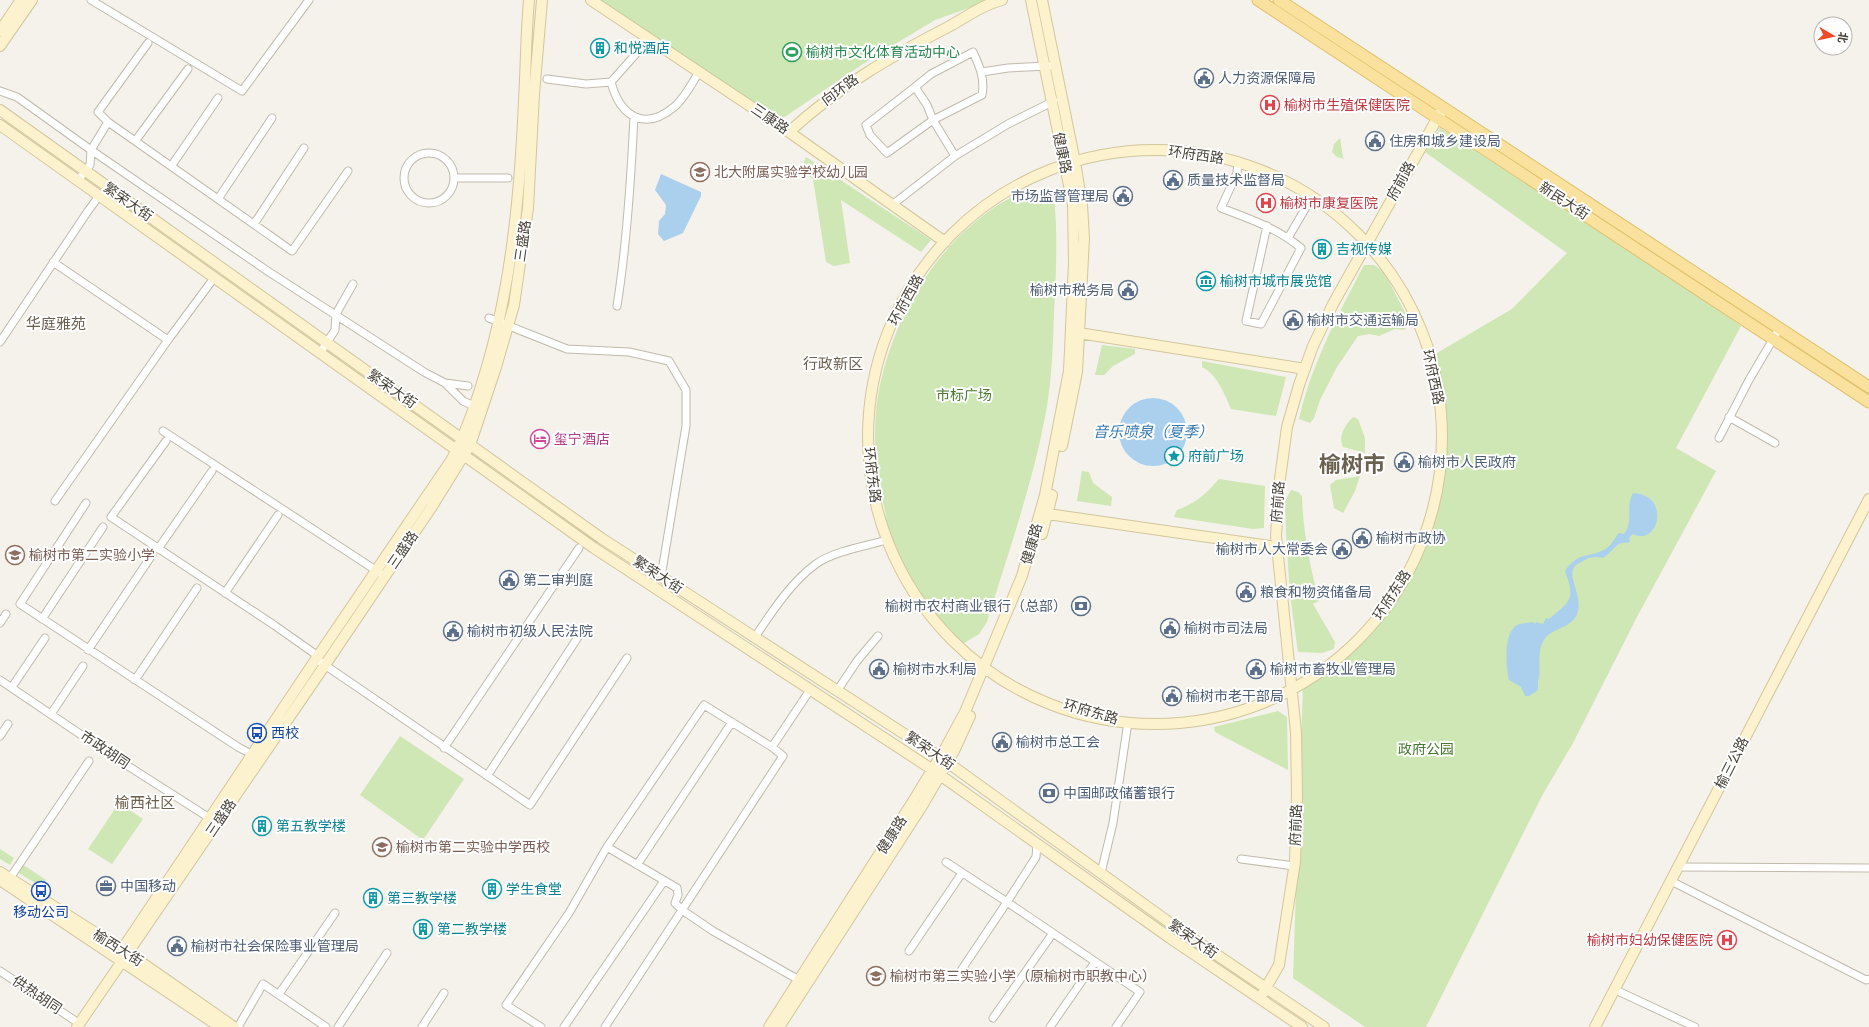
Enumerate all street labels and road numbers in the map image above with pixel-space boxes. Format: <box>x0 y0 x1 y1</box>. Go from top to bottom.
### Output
street label: 向环路 <box>818 71 862 109</box>
street label: 三康路 <box>748 100 792 138</box>
street label: 健康路 <box>1049 131 1075 175</box>
street label: 环府西路 <box>1167 143 1225 167</box>
street label: 府前路 <box>1383 159 1419 203</box>
street label: 繁荣大街 <box>100 179 156 225</box>
street label: 新民大街 <box>1536 179 1592 223</box>
street label: 三盛路 <box>512 219 534 263</box>
street label: 环府西路 <box>885 271 927 329</box>
street label: 环府西路 <box>1419 348 1447 406</box>
street label: 繁荣大街 <box>364 366 420 412</box>
street label: 环府东路 <box>860 446 884 504</box>
street label: 府前路 <box>1268 480 1288 524</box>
street label: 健康路 <box>1018 521 1046 567</box>
street label: 三盛路 <box>384 528 422 572</box>
street label: 繁荣大街 <box>630 553 686 597</box>
street label: 环府东路 <box>1370 567 1414 623</box>
street label: 环府东路 <box>1062 696 1120 728</box>
street label: 市政胡同 <box>77 727 133 773</box>
street label: 繁荣大街 <box>902 728 958 774</box>
street label: 榆三公路 <box>1712 734 1752 792</box>
street label: 三盛路 <box>202 796 240 840</box>
street label: 府前路 <box>1287 804 1305 846</box>
street label: 健康路 <box>873 813 911 857</box>
street label: 繁荣大街 <box>1165 916 1221 962</box>
street label: 榆西大街 <box>90 926 146 970</box>
street label: 供热胡同 <box>9 972 65 1018</box>

